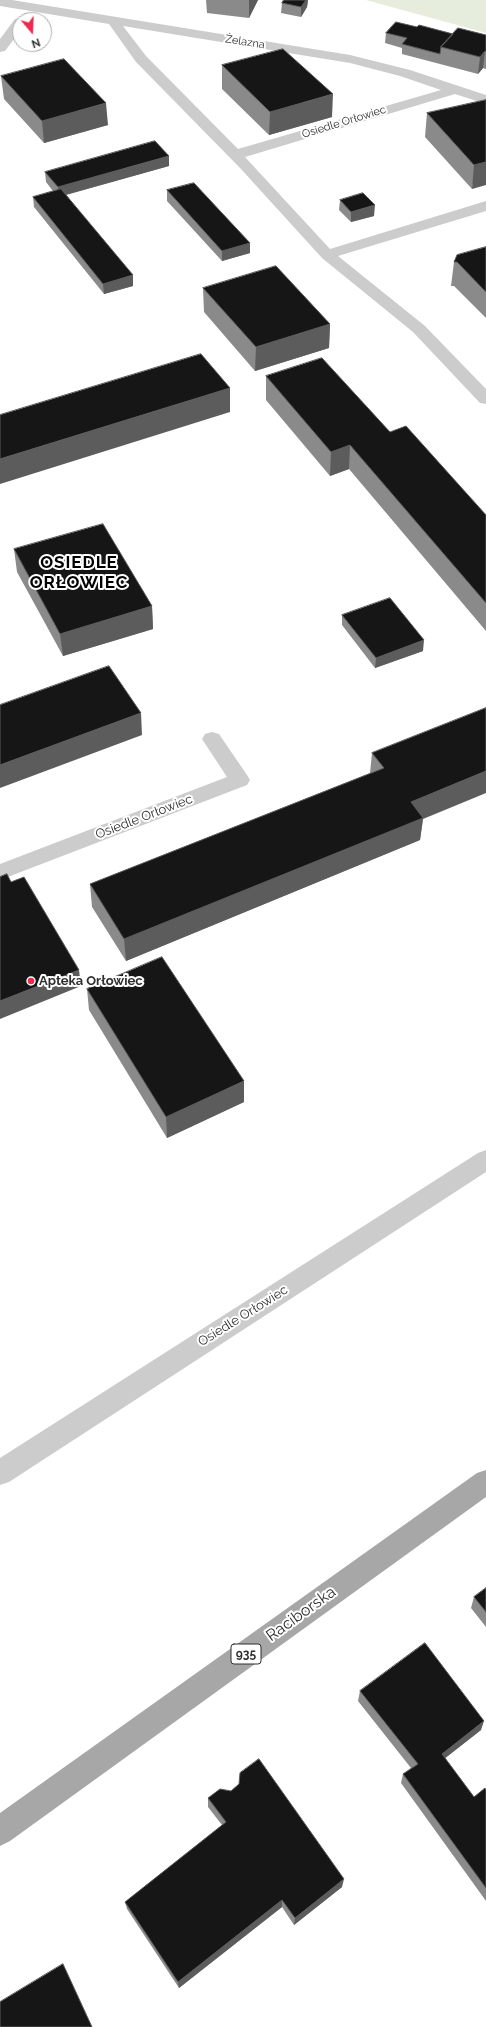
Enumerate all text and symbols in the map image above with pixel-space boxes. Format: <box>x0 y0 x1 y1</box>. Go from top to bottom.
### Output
north arrow <box>12 12 52 52</box>
street label: Żelazna <box>224 32 266 52</box>
text: N <box>30 35 42 50</box>
street label: Osiedle Orłowiec <box>300 103 388 141</box>
district label: OSIEDLE ORŁOWIEC <box>30 553 128 593</box>
street label: Osiedle Orłowiec <box>93 791 195 843</box>
place label: Apteka Orłowiec <box>39 973 143 989</box>
marker: Apteka Orłowiec <box>26 976 36 986</box>
street label: Osiedle Orłowiec <box>195 1282 291 1350</box>
street label: Raciborska <box>263 1582 339 1646</box>
road number: 935 <box>231 1644 261 1664</box>

